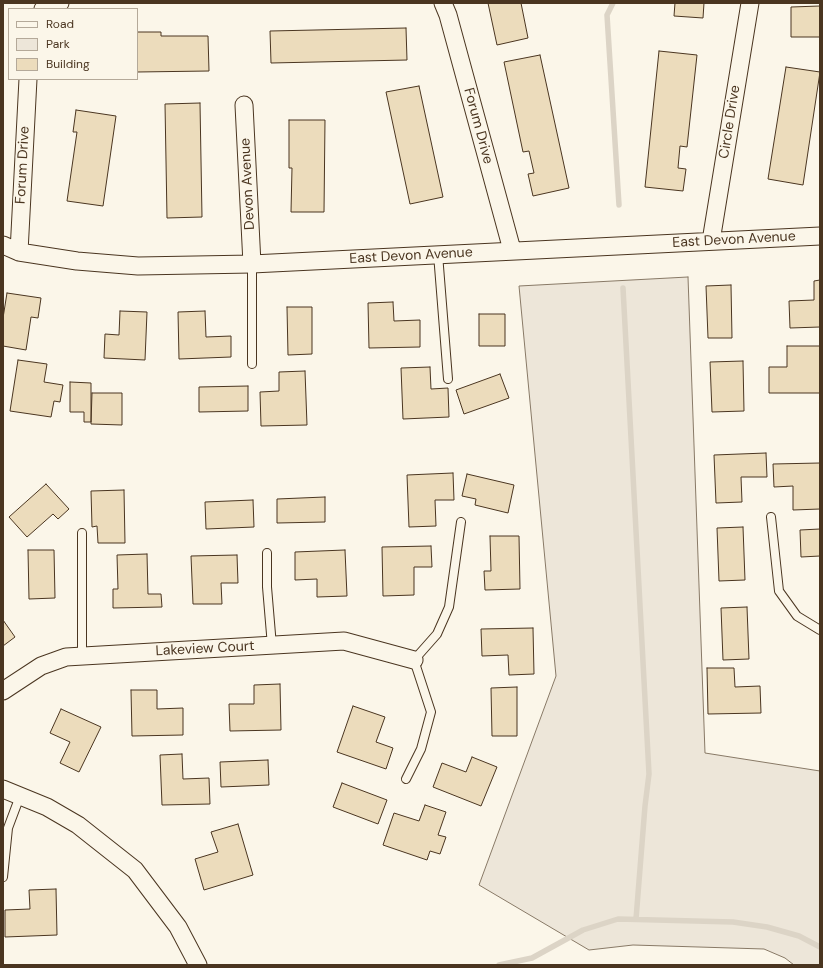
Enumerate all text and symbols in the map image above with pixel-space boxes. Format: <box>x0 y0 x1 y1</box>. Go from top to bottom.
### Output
legend <box>8 8 138 80</box>
text: Road <box>46 16 74 32</box>
text: Park <box>46 36 70 52</box>
text: Building <box>46 56 90 72</box>
street label: Circle Drive <box>716 84 744 160</box>
street label: Forum Drive <box>460 86 496 166</box>
street label: Forum Drive <box>13 126 33 204</box>
street label: Devon Avenue <box>237 138 259 230</box>
street label: East Devon Avenue <box>672 228 796 252</box>
street label: East Devon Avenue <box>349 244 473 268</box>
street label: Lakeview Court <box>155 638 255 660</box>

